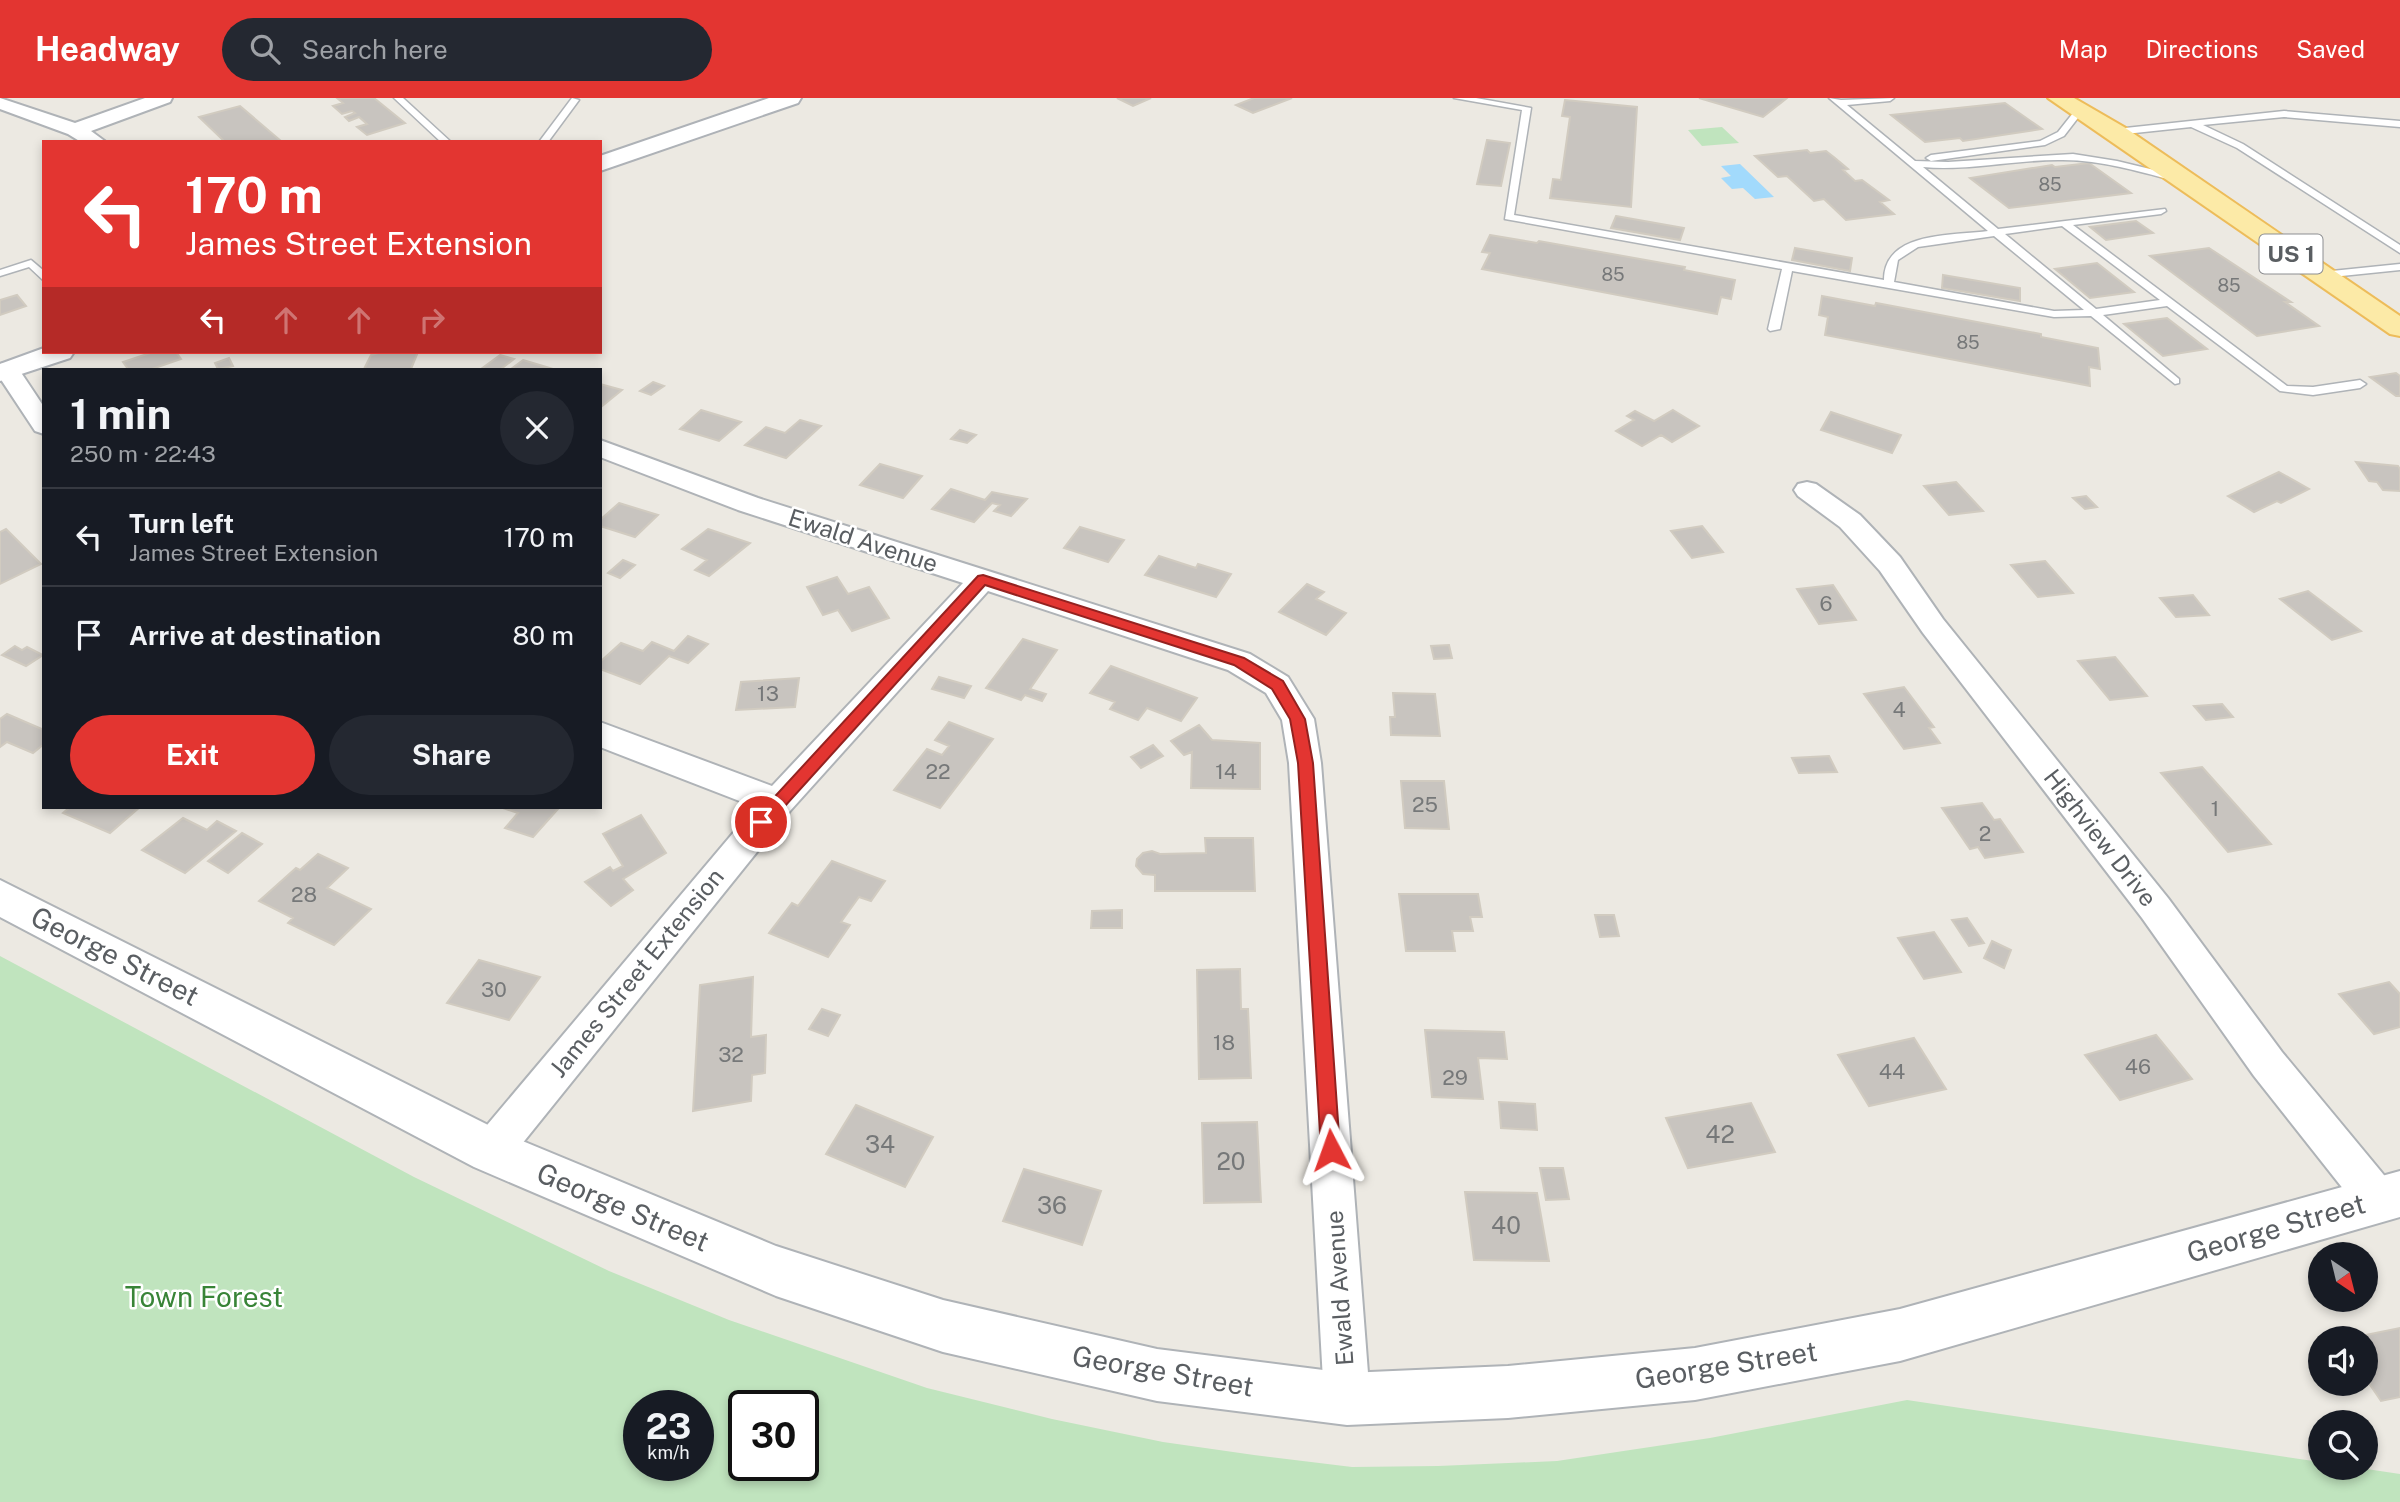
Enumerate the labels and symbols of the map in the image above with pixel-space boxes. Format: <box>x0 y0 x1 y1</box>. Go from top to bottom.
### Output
house number: 85 <box>2038 174 2062 195</box>
road number: US 1 <box>2260 234 2322 274</box>
house number: 85 <box>1601 264 1625 285</box>
house number: 85 <box>2217 275 2241 296</box>
house number: 85 <box>1956 332 1980 353</box>
street label: Ewald Avenue <box>785 503 942 577</box>
house number: 6 <box>1819 591 1833 616</box>
house number: 13 <box>757 681 779 706</box>
house number: 4 <box>1892 697 1906 722</box>
house number: 22 <box>925 759 951 784</box>
house number: 14 <box>1215 759 1237 784</box>
street label: Highview Drive <box>2039 763 2163 911</box>
pin <box>731 792 791 852</box>
house number: 25 <box>1412 792 1438 817</box>
house number: 1 <box>2211 796 2219 821</box>
house number: 2 <box>1979 821 1991 846</box>
street label: James Street Extension <box>543 862 729 1082</box>
house number: 28 <box>291 882 317 907</box>
street label: George Street <box>26 899 205 1012</box>
house number: 30 <box>481 977 507 1002</box>
house number: 18 <box>1213 1030 1235 1055</box>
house number: 32 <box>718 1042 744 1067</box>
house number: 46 <box>2125 1054 2151 1079</box>
house number: 44 <box>1879 1059 1905 1084</box>
house number: 29 <box>1442 1065 1468 1090</box>
position arrow <box>1294 1113 1368 1187</box>
house number: 42 <box>1705 1120 1735 1148</box>
house number: 34 <box>865 1130 895 1158</box>
house number: 20 <box>1217 1147 1246 1175</box>
street label: George Street <box>532 1155 714 1258</box>
street label: George Street <box>2183 1186 2369 1269</box>
house number: 36 <box>1037 1191 1067 1219</box>
street label: Ewald Avenue <box>1320 1210 1358 1367</box>
house number: 40 <box>1491 1211 1521 1239</box>
north arrow <box>2308 1242 2378 1312</box>
park label: Town Forest <box>125 1280 283 1313</box>
street label: George Street <box>1632 1334 1819 1395</box>
street label: George Street <box>1070 1338 1257 1403</box>
speed limit sign: 30 <box>728 1390 819 1481</box>

